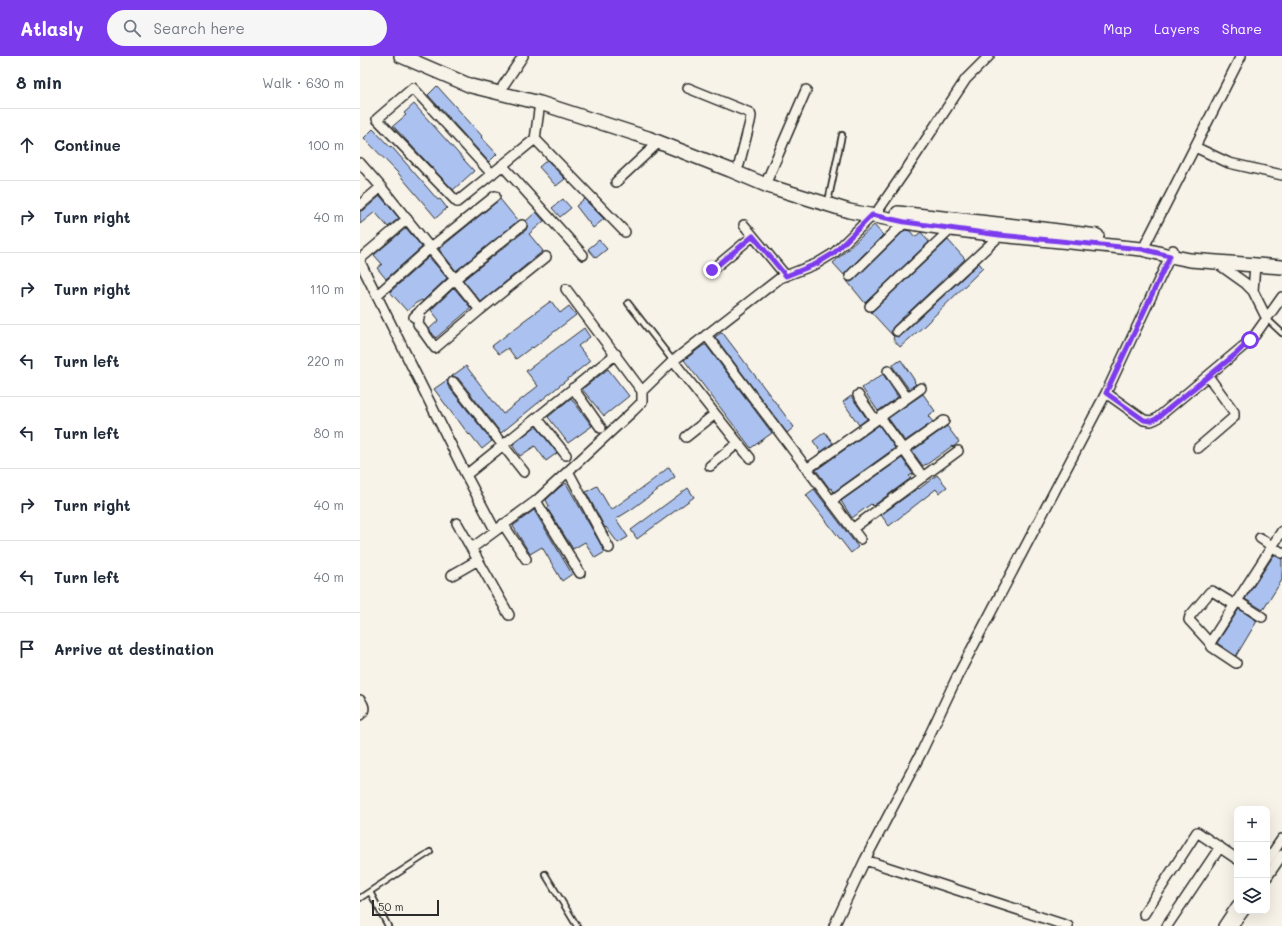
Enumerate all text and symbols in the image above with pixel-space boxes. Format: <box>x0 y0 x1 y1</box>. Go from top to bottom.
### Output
search box <box>107 10 387 46</box>
text: Atlasly <box>20 16 83 41</box>
icon: search <box>121 17 143 39</box>
text: Search here <box>153 18 245 38</box>
text: Map <box>1103 19 1132 38</box>
text: Layers <box>1154 19 1200 38</box>
text: Share <box>1222 19 1262 38</box>
text: 8 min <box>16 71 62 93</box>
text: Walk · 630 m <box>262 74 344 91</box>
icon: ahead <box>16 134 38 156</box>
text: Continue <box>54 135 121 155</box>
text: 100 m <box>308 136 344 153</box>
icon: right <box>16 206 38 228</box>
text: Turn right <box>54 207 131 227</box>
text: 40 m <box>314 208 344 225</box>
route end <box>703 261 721 279</box>
icon: right <box>16 278 38 300</box>
text: Turn right <box>54 279 131 299</box>
text: 110 m <box>310 280 344 297</box>
route start <box>1241 331 1259 349</box>
icon: left <box>16 350 38 372</box>
text: Turn left <box>54 351 119 371</box>
text: 220 m <box>307 352 344 369</box>
icon: left <box>16 422 38 444</box>
text: Turn left <box>54 423 119 443</box>
text: 80 m <box>314 424 344 441</box>
icon: right <box>16 494 38 516</box>
text: Turn right <box>54 495 131 515</box>
text: 40 m <box>314 496 344 513</box>
icon: left <box>16 566 38 588</box>
text: Turn left <box>54 567 119 587</box>
text: 40 m <box>314 568 344 585</box>
icon: arrive <box>16 638 38 660</box>
text: Arrive at destination <box>54 639 214 659</box>
map controls <box>1234 806 1270 914</box>
button: + <box>1234 806 1270 842</box>
button: − <box>1234 842 1270 878</box>
button: layers <box>1234 878 1270 914</box>
scale bar <box>372 898 439 917</box>
text: 50 m <box>378 899 404 914</box>

